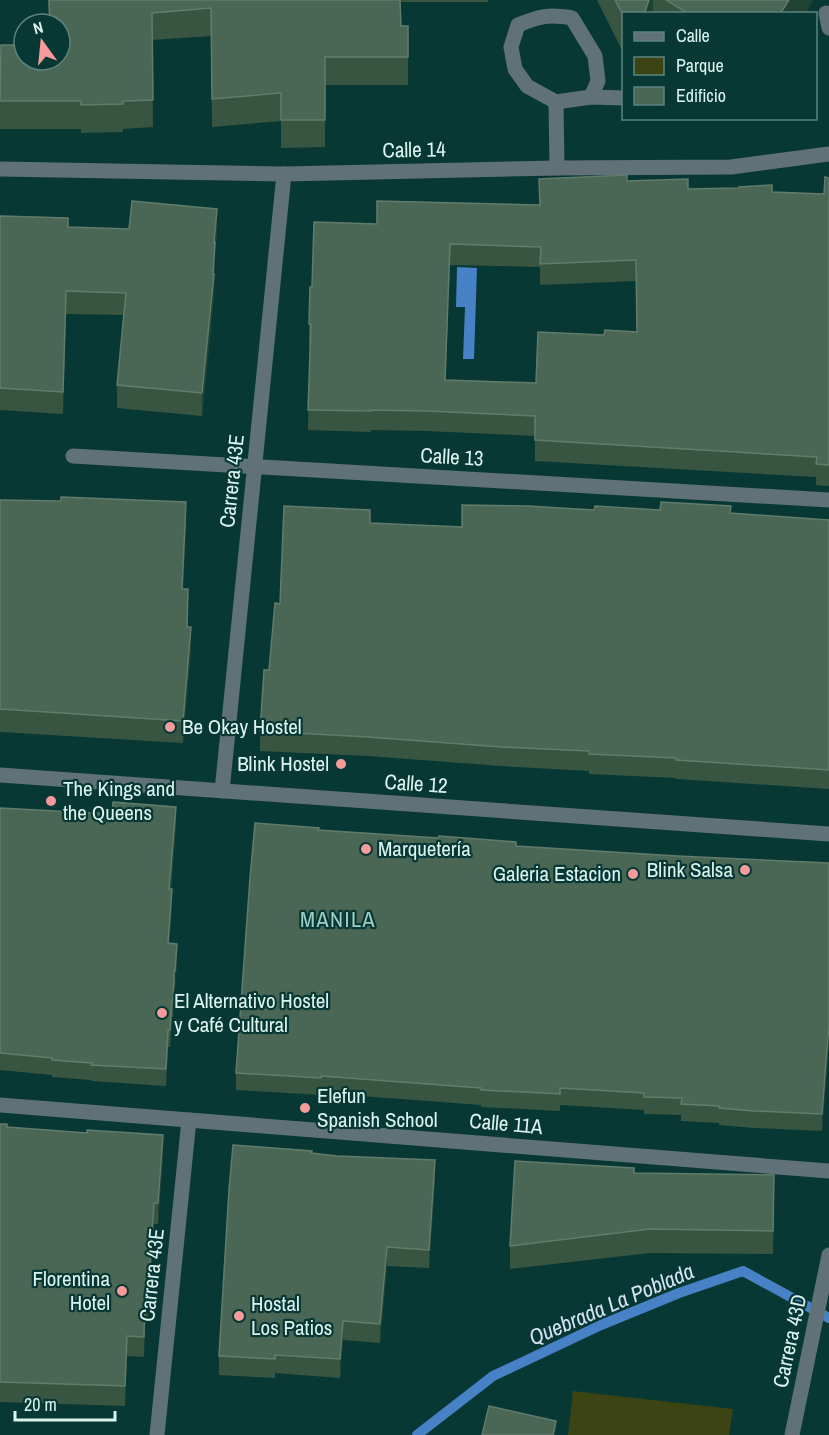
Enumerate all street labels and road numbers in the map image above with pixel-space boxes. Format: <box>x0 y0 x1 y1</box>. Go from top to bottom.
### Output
street label: Calle 14 <box>382 134 446 165</box>
street label: Carrera 43E <box>212 433 251 529</box>
street label: Calle 13 <box>420 440 484 473</box>
street label: Calle 12 <box>384 767 449 800</box>
street label: Calle 11A <box>468 1106 544 1141</box>
street label: Carrera 43E <box>132 1227 171 1323</box>
street label: Carrera 43D <box>765 1292 814 1390</box>

